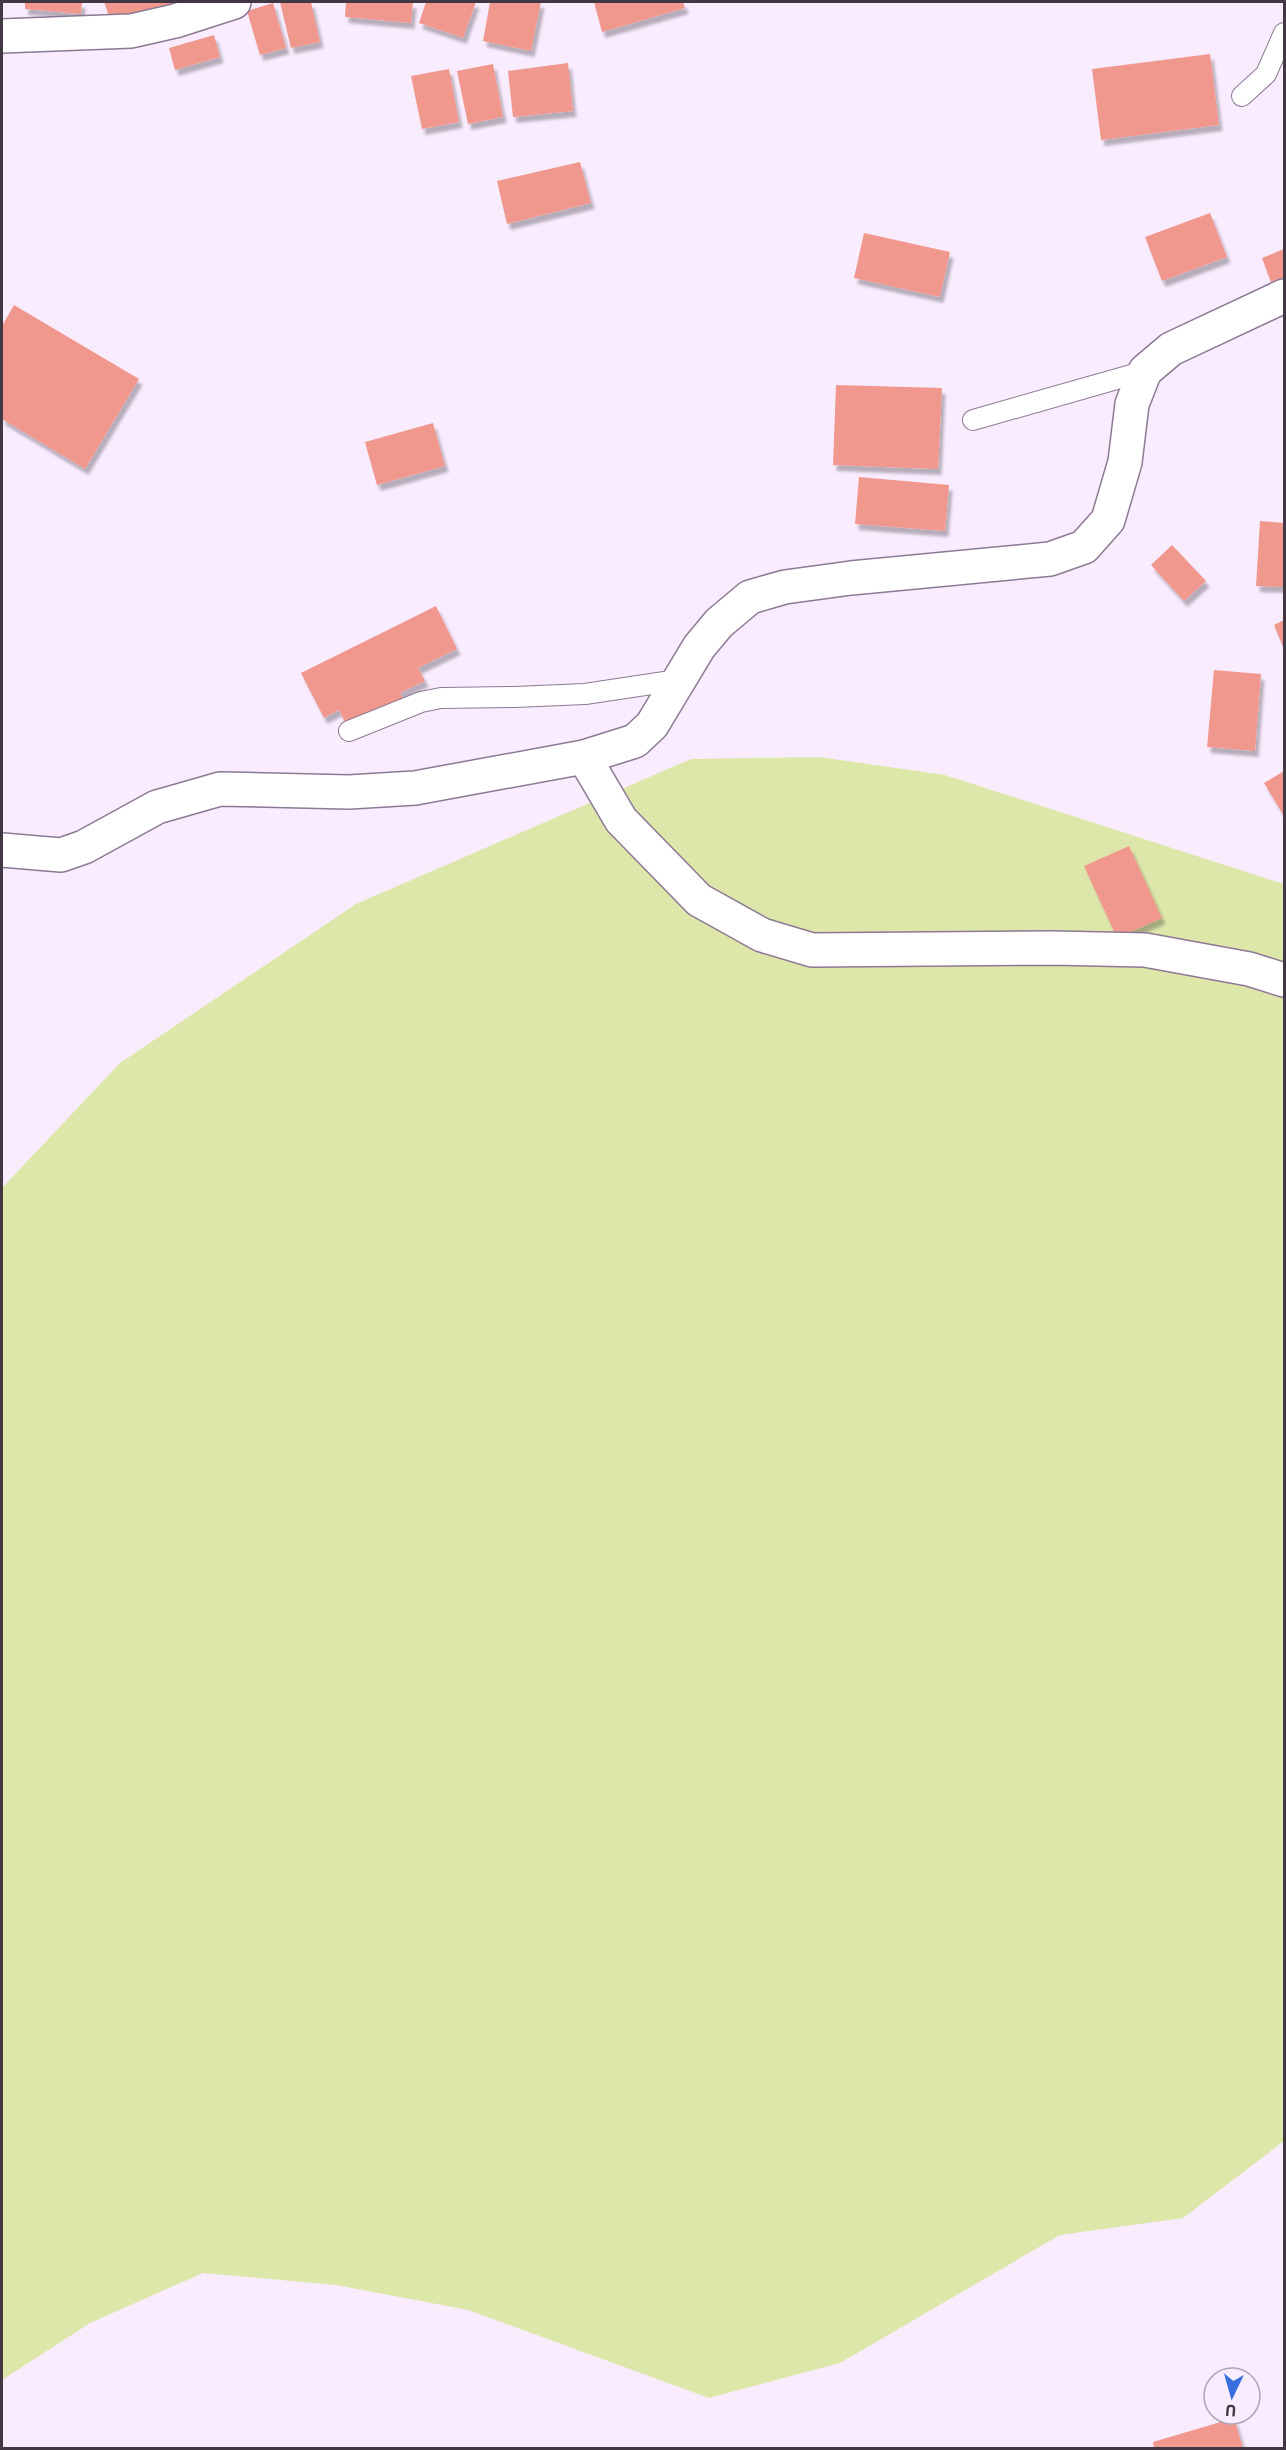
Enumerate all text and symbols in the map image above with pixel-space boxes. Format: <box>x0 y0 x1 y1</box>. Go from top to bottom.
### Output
north arrow <box>1202 2366 1262 2426</box>
text: U <box>1224 2400 1237 2421</box>

